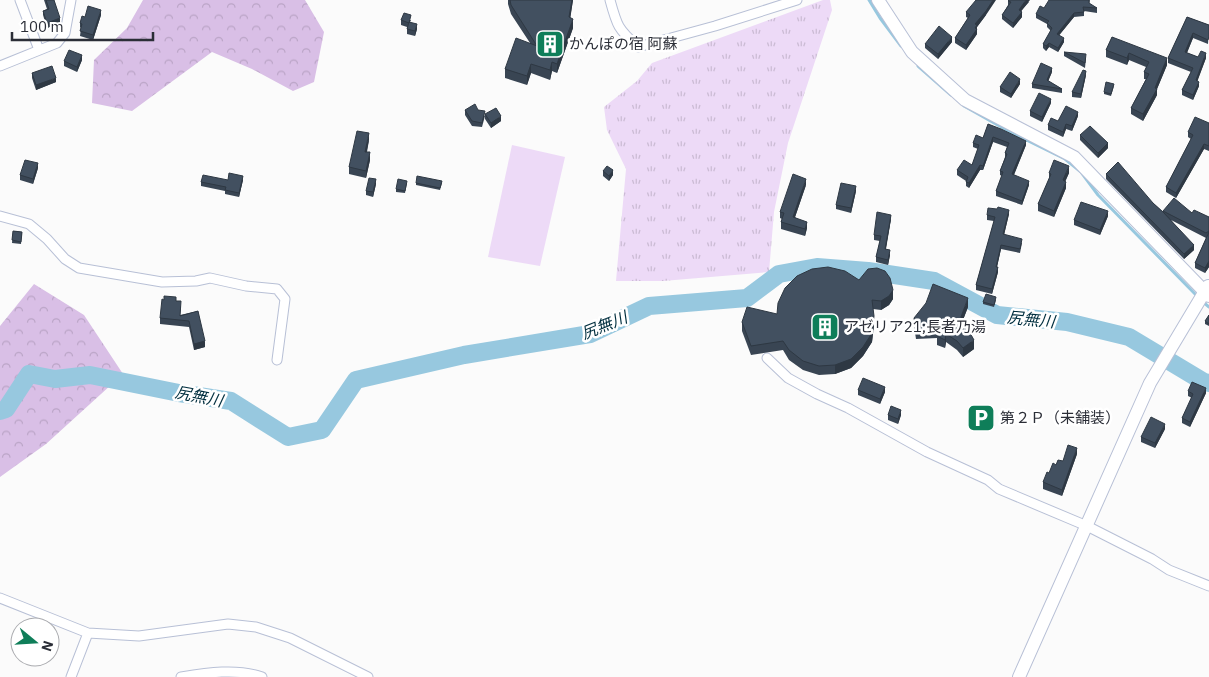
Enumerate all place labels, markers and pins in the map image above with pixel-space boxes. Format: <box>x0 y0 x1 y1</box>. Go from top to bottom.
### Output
building icon: かんぽの宿 阿蘇 <box>535 29 565 59</box>
place label: かんぽの宿 阿蘇 <box>569 34 678 53</box>
building icon: アゼリア21;長者乃湯 <box>810 312 840 342</box>
place label: アゼリア21;長者乃湯 <box>844 317 986 336</box>
parking icon: 第２Ｐ（未舗装） <box>966 403 996 433</box>
place label: 第２Ｐ（未舗装） <box>1000 408 1120 427</box>

